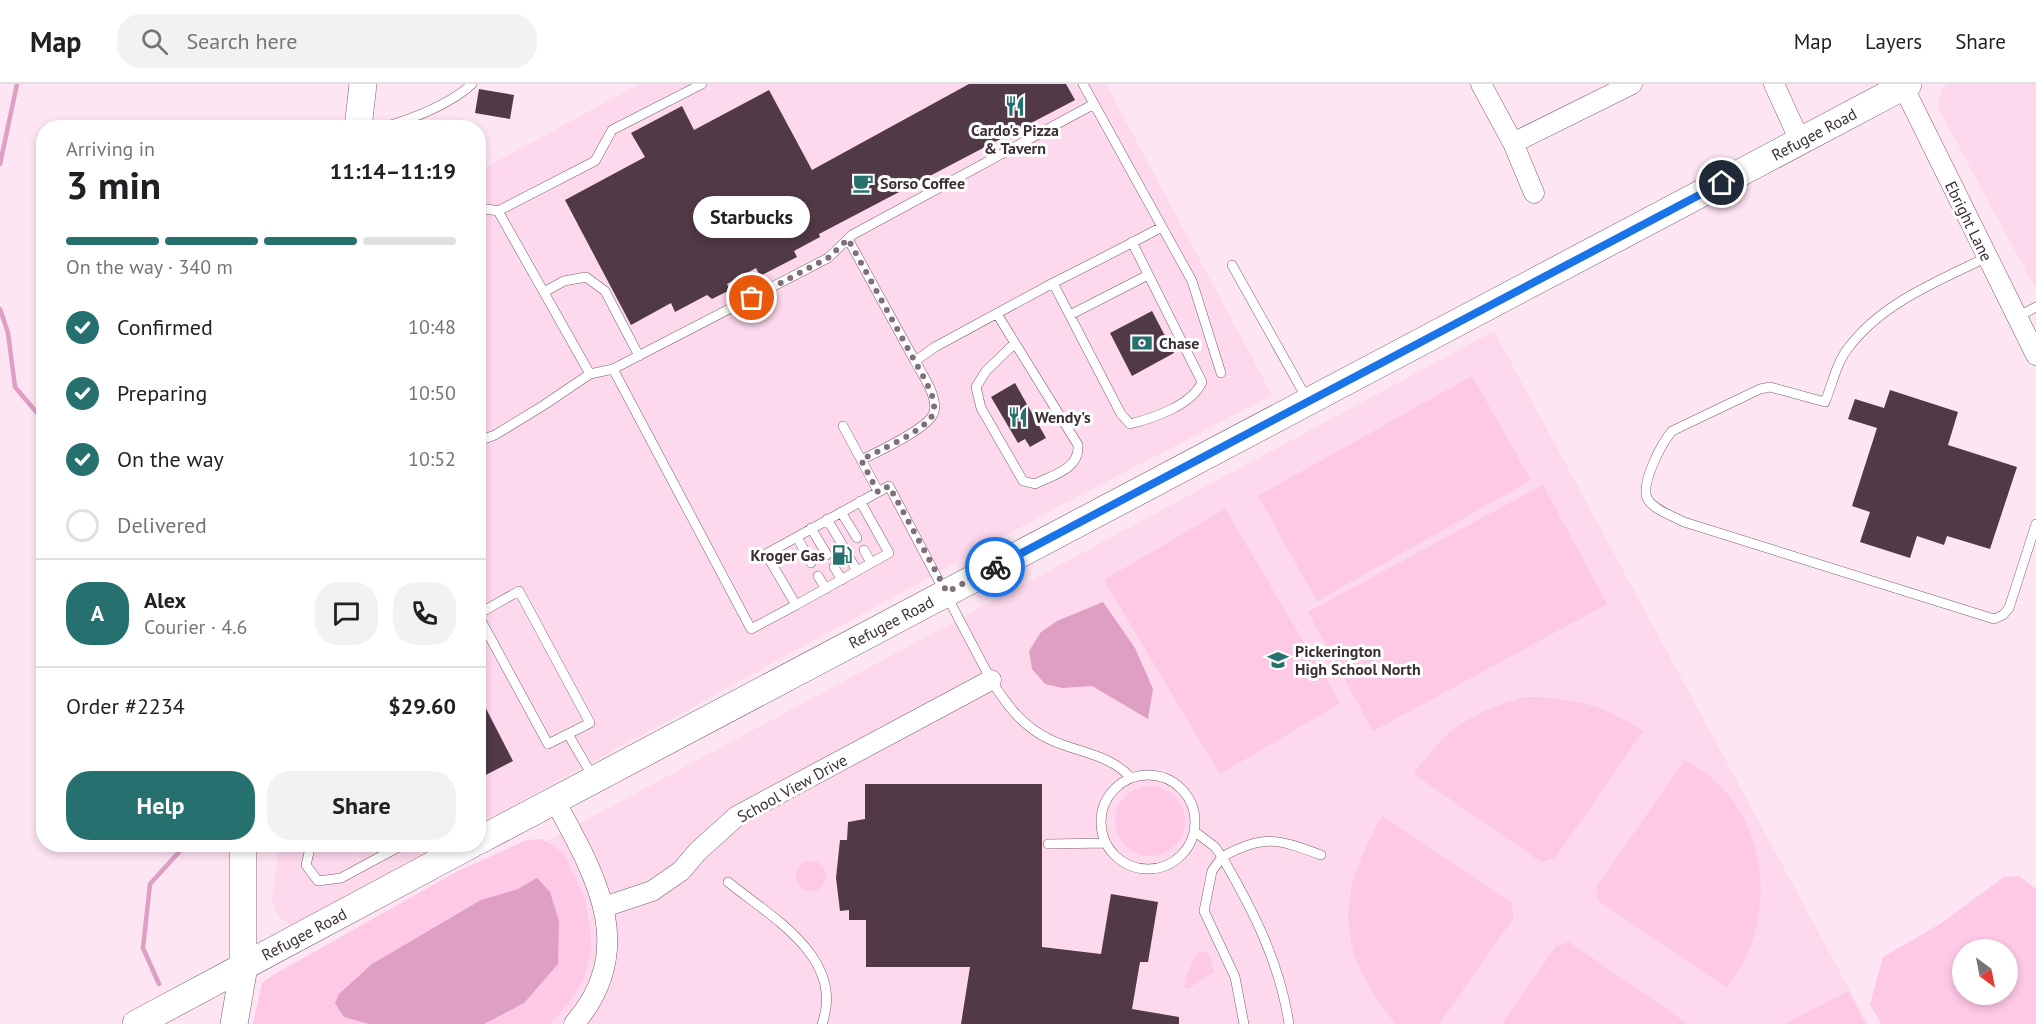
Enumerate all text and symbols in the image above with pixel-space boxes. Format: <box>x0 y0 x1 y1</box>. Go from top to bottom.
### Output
search box <box>117 14 537 68</box>
text: Map <box>30 23 81 60</box>
icon: search <box>138 25 171 58</box>
text: Search here <box>186 27 297 55</box>
text: Map <box>1794 28 1832 55</box>
text: Layers <box>1865 28 1922 55</box>
text: Share <box>1955 28 2006 55</box>
restaurant icon: Cardo's Pizza & Tavern <box>1003 94 1027 118</box>
street label: Refugee Road <box>1768 103 1860 165</box>
place label: Cardo's Pizza & Tavern <box>971 120 1059 158</box>
text: Arriving in <box>66 136 155 162</box>
text: 11:14–11:19 <box>330 157 456 185</box>
pin <box>1696 157 1747 208</box>
text: 3 min <box>66 159 161 210</box>
icon: home <box>1705 166 1738 199</box>
cafe icon: Sorso Coffee <box>851 171 875 195</box>
place label: Sorso Coffee <box>880 173 965 193</box>
street label: Ebright Lane <box>1941 178 1997 264</box>
callout: Starbucks <box>694 196 810 238</box>
text: Starbucks <box>710 204 793 230</box>
text: On the way · 340 m <box>66 254 233 280</box>
pin <box>726 272 777 323</box>
icon: bag <box>735 281 768 314</box>
icon: check <box>66 311 99 344</box>
text: Confirmed <box>117 313 213 341</box>
text: 10:48 <box>408 314 456 340</box>
bank icon: Chase <box>1130 331 1154 355</box>
place label: Chase <box>1159 333 1199 353</box>
icon: check <box>66 377 99 410</box>
text: Preparing <box>117 379 207 407</box>
text: 10:50 <box>408 380 456 406</box>
restaurant icon: Wendy's <box>1006 405 1030 429</box>
place label: Wendy's <box>1035 407 1091 427</box>
icon: check <box>66 443 99 476</box>
text: On the way <box>117 445 224 473</box>
text: 10:52 <box>408 446 456 472</box>
text: Delivered <box>117 511 207 539</box>
courier <box>965 537 1025 597</box>
fuel station icon: Kroger Gas <box>830 543 854 567</box>
place label: Kroger Gas <box>751 545 825 565</box>
icon: bike <box>979 551 1012 584</box>
button: chat <box>315 582 378 645</box>
button: phone <box>393 582 456 645</box>
text: Alex <box>144 586 186 614</box>
street label: Refugee Road <box>845 591 937 653</box>
text: A <box>91 599 104 627</box>
text: Courier · 4.6 <box>144 614 247 640</box>
place label: Pickerington High School North <box>1295 641 1421 679</box>
school or university icon: Pickerington High School North <box>1266 648 1290 672</box>
text: Order #2234 <box>66 692 185 720</box>
text: $29.60 <box>388 692 456 720</box>
street label: School View Drive <box>733 749 851 827</box>
button: Help <box>66 771 255 840</box>
button: Share <box>267 771 456 840</box>
street label: Refugee Road <box>258 903 350 965</box>
north arrow <box>1952 939 2018 1005</box>
map controls <box>1952 939 2018 1005</box>

